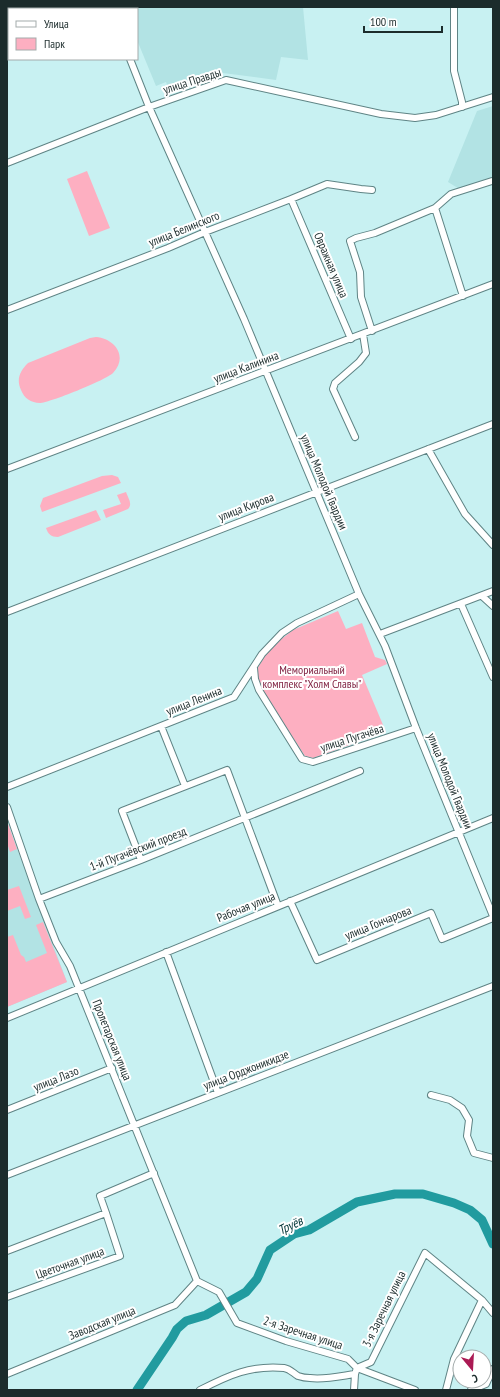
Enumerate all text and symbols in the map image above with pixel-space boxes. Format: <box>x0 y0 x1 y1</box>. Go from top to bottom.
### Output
legend <box>8 8 138 60</box>
scale bar <box>364 8 442 34</box>
text: 100 m <box>370 14 397 29</box>
text: Улица <box>44 16 69 31</box>
text: Парк <box>44 36 65 51</box>
street label: улица Правды <box>161 64 223 97</box>
street label: улица Белинского <box>146 207 221 250</box>
street label: Овражная улица <box>311 230 352 300</box>
street label: улица Калинина <box>211 347 281 386</box>
street label: улица Молодой Гвардии <box>298 432 351 532</box>
street label: улица Кирова <box>216 489 276 524</box>
park label: Мемориальный комплекс "Холм Славы" <box>262 662 362 691</box>
street label: улица Ленина <box>164 683 224 718</box>
street label: улица Пугачёва <box>318 720 386 755</box>
street label: улица Молодой Гвардии <box>424 731 477 831</box>
street label: 1-й Пугачёвский проезд <box>87 823 189 874</box>
street label: Рабочая улица <box>214 888 277 925</box>
street label: улица Гончарова <box>342 902 413 943</box>
street label: Пролетарская улица <box>89 997 136 1083</box>
street label: улица Орджоникидзе <box>201 1046 291 1093</box>
street label: улица Лазо <box>31 1063 81 1094</box>
water label: Труёв <box>275 1212 306 1239</box>
street label: Цветочная улица <box>34 1243 106 1282</box>
street label: 3-я Заречная улица <box>359 1268 409 1349</box>
street label: Заводская улица <box>66 1302 138 1343</box>
street label: 2-я Заречная улица <box>261 1313 345 1353</box>
north arrow <box>452 1349 492 1389</box>
text: С <box>471 1371 480 1386</box>

